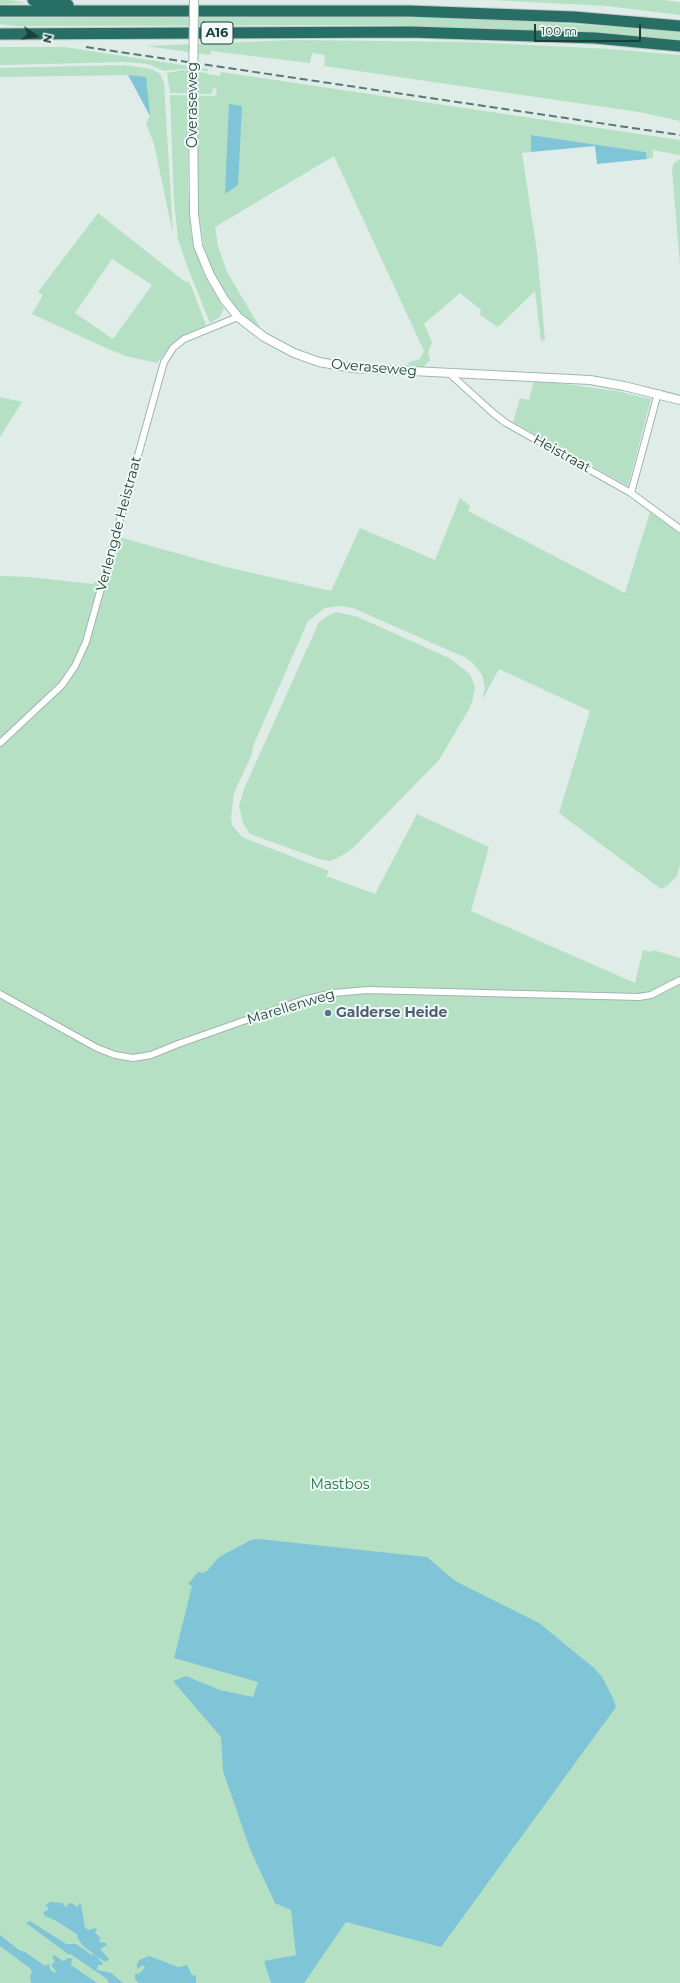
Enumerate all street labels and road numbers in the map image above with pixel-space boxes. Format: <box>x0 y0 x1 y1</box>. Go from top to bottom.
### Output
road number: A16 <box>201 22 233 44</box>
street label: Overaseweg <box>185 62 201 148</box>
street label: Overaseweg <box>330 356 418 380</box>
street label: Heistraat <box>530 431 594 477</box>
street label: Verlengde Heistraat <box>93 455 145 593</box>
street label: Marellenweg <box>245 986 337 1028</box>

